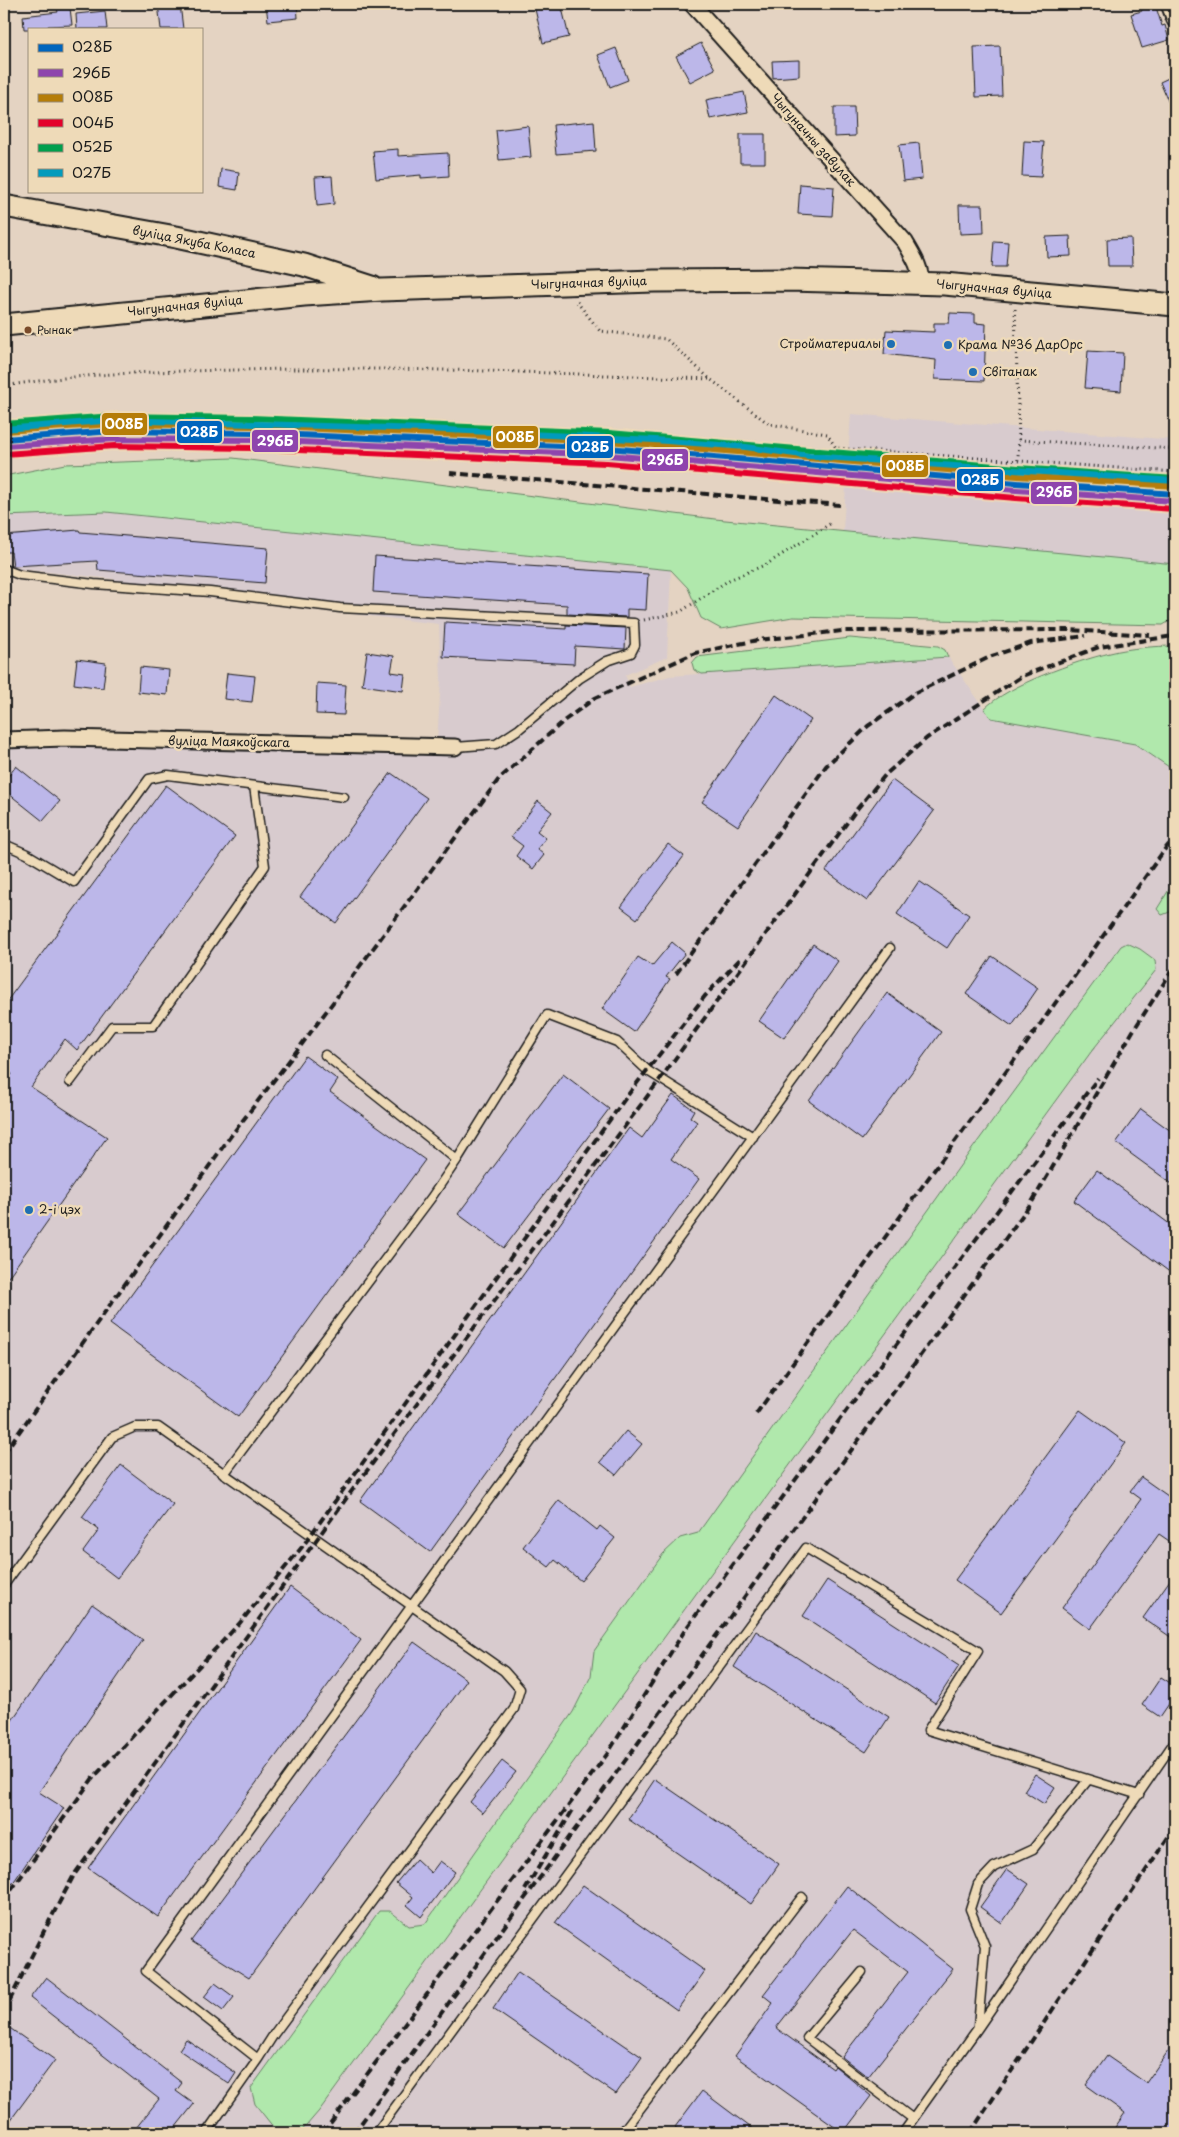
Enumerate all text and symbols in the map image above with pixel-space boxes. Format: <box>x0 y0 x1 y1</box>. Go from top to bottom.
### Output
legend <box>28 28 202 192</box>
text: 028Б <box>72 34 112 57</box>
text: 296Б <box>72 60 111 83</box>
text: 008Б <box>72 84 113 107</box>
street label: Чыгуначны завулак <box>767 89 861 190</box>
text: 004Б <box>72 110 114 133</box>
text: 052Б <box>72 134 113 157</box>
text: 027Б <box>72 160 111 183</box>
street label: вуліца Якуба Коласа <box>131 220 258 262</box>
street label: Чыгуначная вуліца <box>531 271 648 293</box>
street label: Чыгуначная вуліца <box>935 274 1053 302</box>
street label: Чыгуначная вуліца <box>126 290 244 320</box>
place label: Рынак <box>37 321 72 338</box>
marker: Рынак <box>23 325 33 335</box>
place label: Стройматериалы <box>779 334 881 352</box>
place label: Крама №36 ДарОрс <box>958 335 1083 353</box>
marker: Стройматериалы <box>885 338 897 350</box>
marker: Крама №36 ДарОрс <box>942 339 954 351</box>
place label: Світанак <box>983 362 1038 380</box>
marker: Світанак <box>967 366 979 378</box>
line badge: 008Б <box>101 412 148 436</box>
text: 008Б <box>105 413 144 434</box>
line badge: 028Б <box>176 420 223 444</box>
text: 028Б <box>180 421 218 442</box>
line badge: 008Б <box>492 425 539 449</box>
text: 008Б <box>496 426 535 447</box>
line badge: 296Б <box>251 429 299 453</box>
text: 296Б <box>257 430 294 451</box>
line badge: 028Б <box>566 435 614 459</box>
text: 028Б <box>571 436 609 457</box>
line badge: 296Б <box>641 448 689 472</box>
text: 296Б <box>647 449 684 470</box>
line badge: 008Б <box>881 454 929 478</box>
text: 008Б <box>886 455 925 476</box>
line badge: 028Б <box>956 468 1004 492</box>
text: 028Б <box>961 469 999 490</box>
line badge: 296Б <box>1030 481 1078 505</box>
text: 296Б <box>1036 481 1073 502</box>
street label: вуліца Маякоўскага <box>168 731 291 751</box>
place label: 2-і цэх <box>39 1200 81 1218</box>
marker: 2-і цэх <box>23 1204 35 1216</box>

